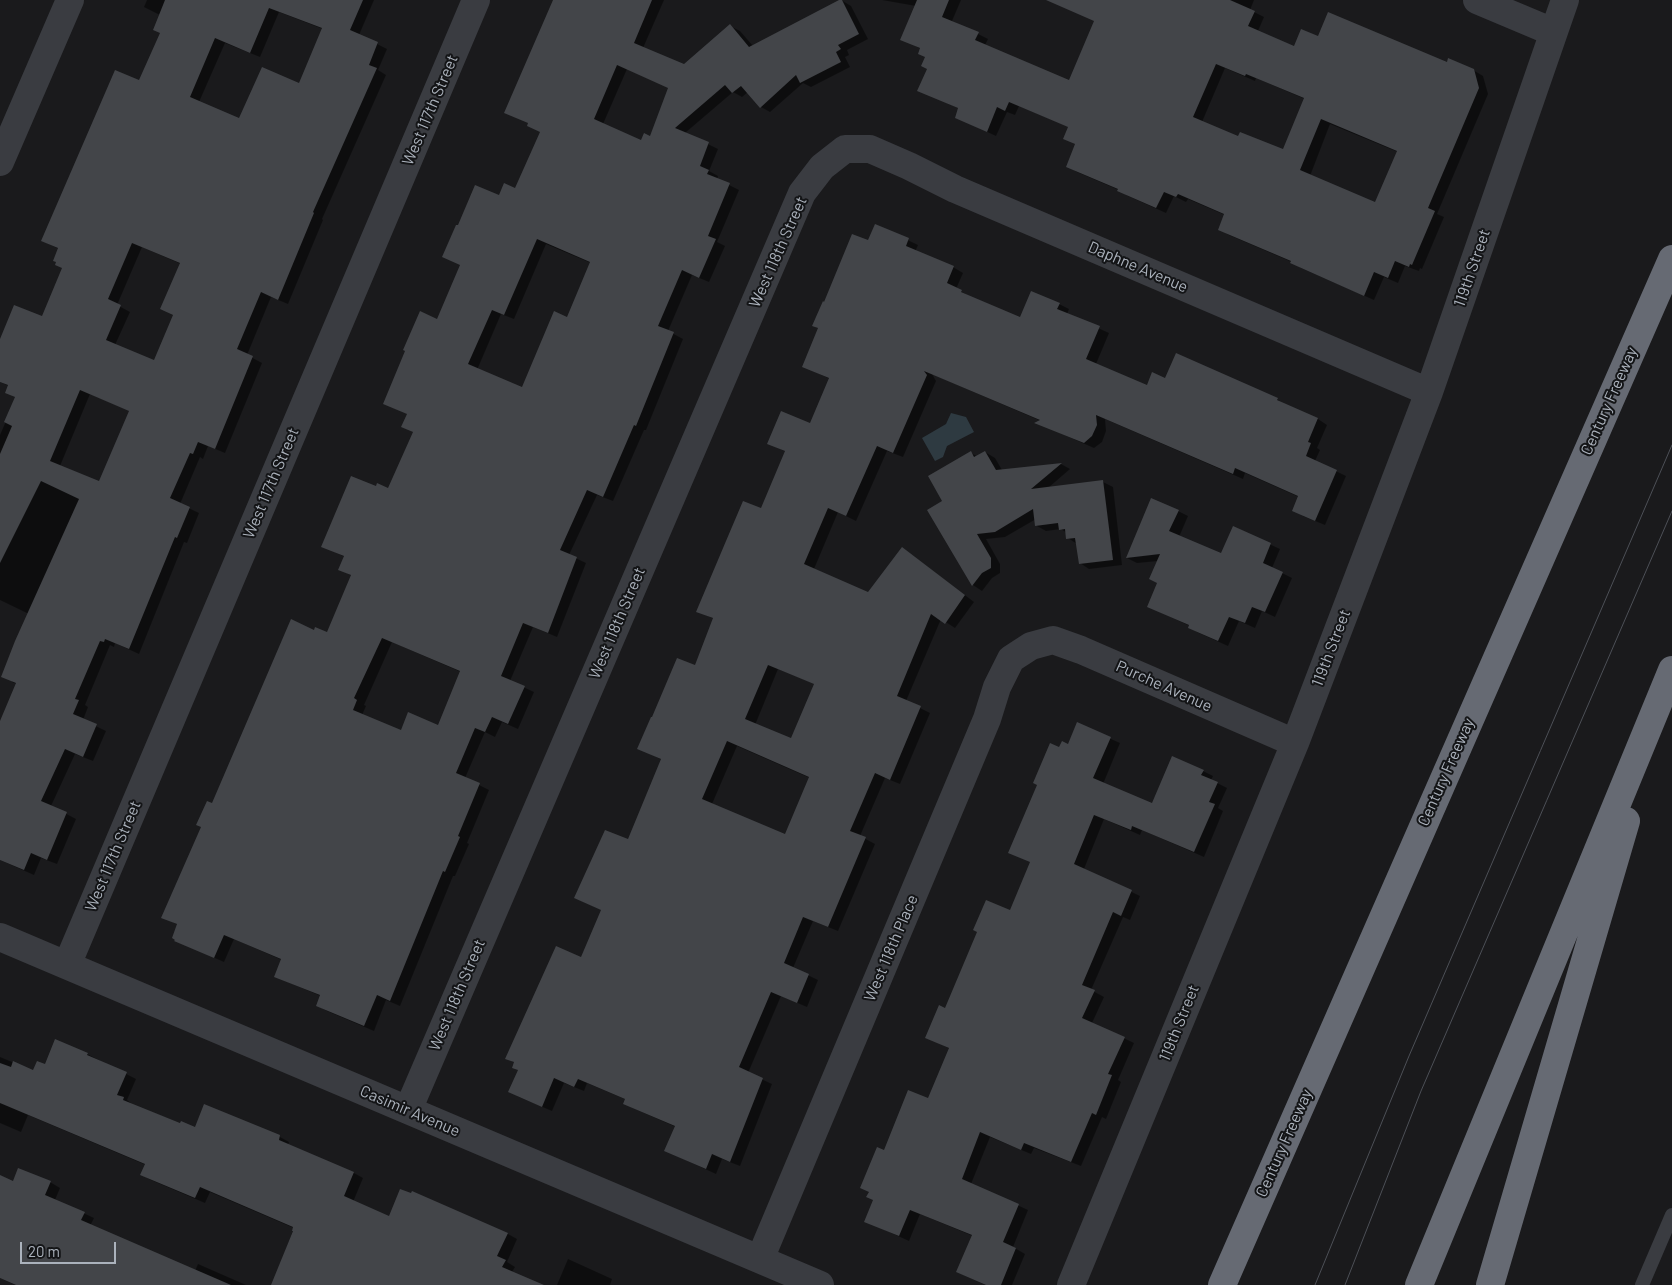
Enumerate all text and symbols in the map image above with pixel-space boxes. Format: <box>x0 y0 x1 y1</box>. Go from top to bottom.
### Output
street label: West 117th Street <box>398 52 462 168</box>
street label: West 118th Street <box>745 194 811 310</box>
street label: 119th Street <box>1450 227 1494 309</box>
street label: Daphne Avenue <box>1085 237 1191 297</box>
street label: Century Freeway <box>1577 344 1641 458</box>
street label: West 117th Street <box>239 425 303 541</box>
street label: West 118th Street <box>585 564 649 682</box>
street label: 119th Street <box>1308 607 1354 689</box>
street label: Purche Avenue <box>1113 656 1215 716</box>
street label: Century Freeway <box>1414 715 1478 829</box>
street label: West 117th Street <box>81 798 145 914</box>
street label: West 118th Place <box>860 892 922 1004</box>
street label: West 118th Street <box>425 936 489 1054</box>
street label: 119th Street <box>1155 982 1203 1064</box>
street label: Casimir Avenue <box>357 1081 463 1141</box>
street label: Century Freeway <box>1252 1086 1316 1200</box>
scale bar <box>22 1232 119 1264</box>
text: 20 m <box>28 1242 60 1260</box>

